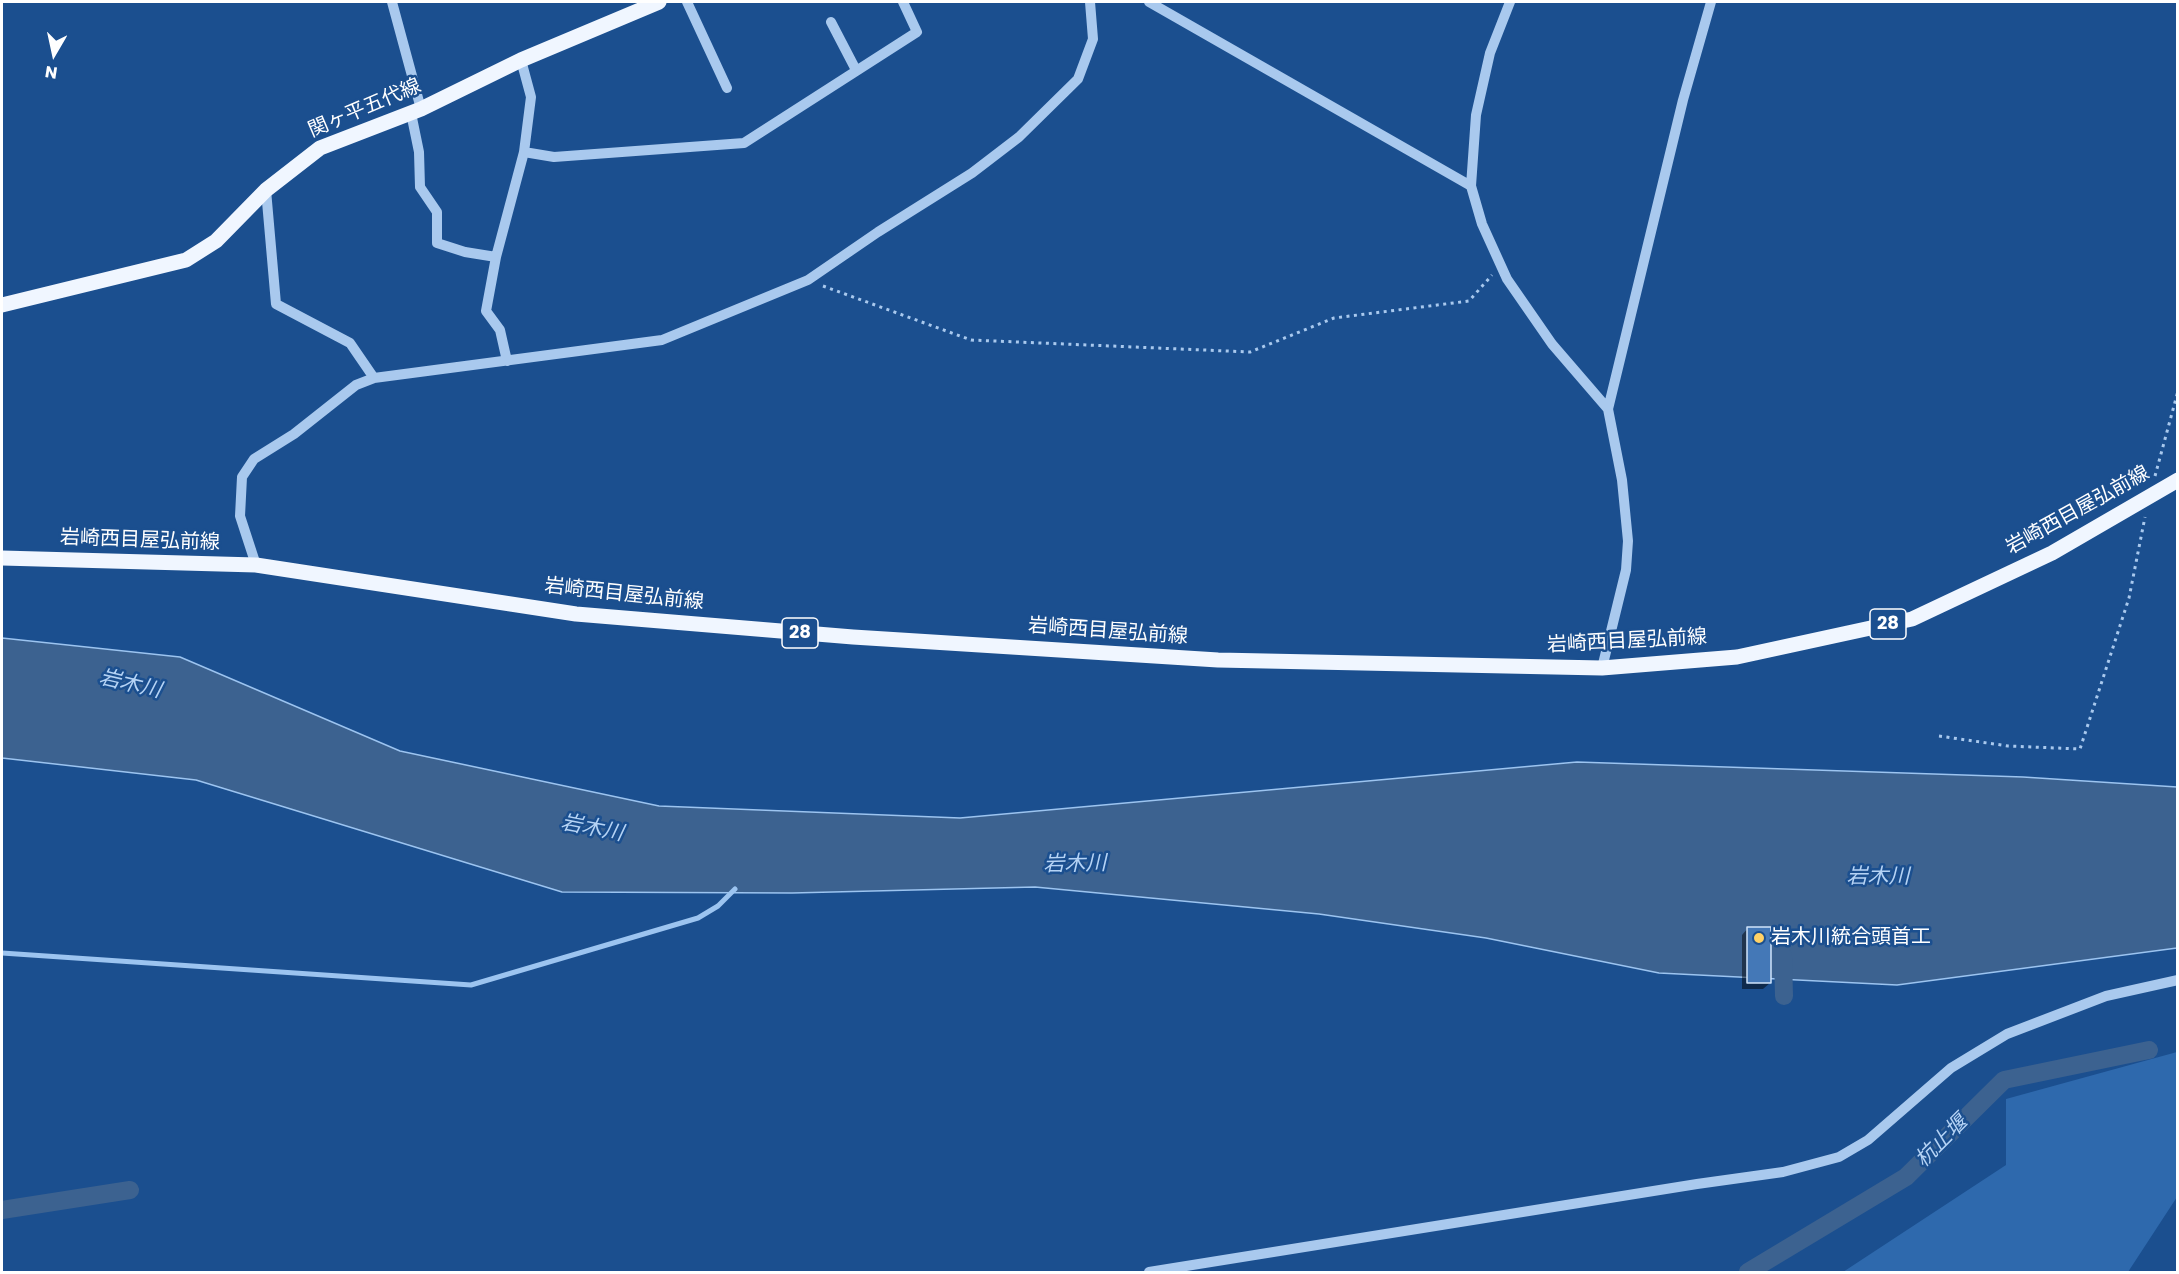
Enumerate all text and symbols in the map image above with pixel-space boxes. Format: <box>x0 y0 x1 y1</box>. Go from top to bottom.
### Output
north arrow <box>24 24 84 84</box>
text: N <box>43 60 59 85</box>
street label: 関ヶ平五代線 <box>305 75 425 143</box>
street label: 岩崎西目屋弘前線 <box>2002 462 2154 560</box>
street label: 岩崎西目屋弘前線 <box>60 526 220 556</box>
street label: 岩崎西目屋弘前線 <box>543 575 705 615</box>
road number: 28 <box>1870 609 1906 639</box>
street label: 岩崎西目屋弘前線 <box>1027 614 1189 650</box>
road number: 28 <box>782 618 818 648</box>
street label: 岩崎西目屋弘前線 <box>1546 626 1708 658</box>
water label: 岩木川 <box>96 666 164 704</box>
water label: 岩木川 <box>559 811 625 847</box>
water label: 岩木川 <box>1043 852 1107 878</box>
water label: 岩木川 <box>1847 865 1909 891</box>
place label: 岩木川統合頭首工 <box>1771 926 1931 950</box>
marker: 岩木川統合頭首工 <box>1752 931 1766 945</box>
water label: 杭止堰 <box>1911 1111 1973 1173</box>

